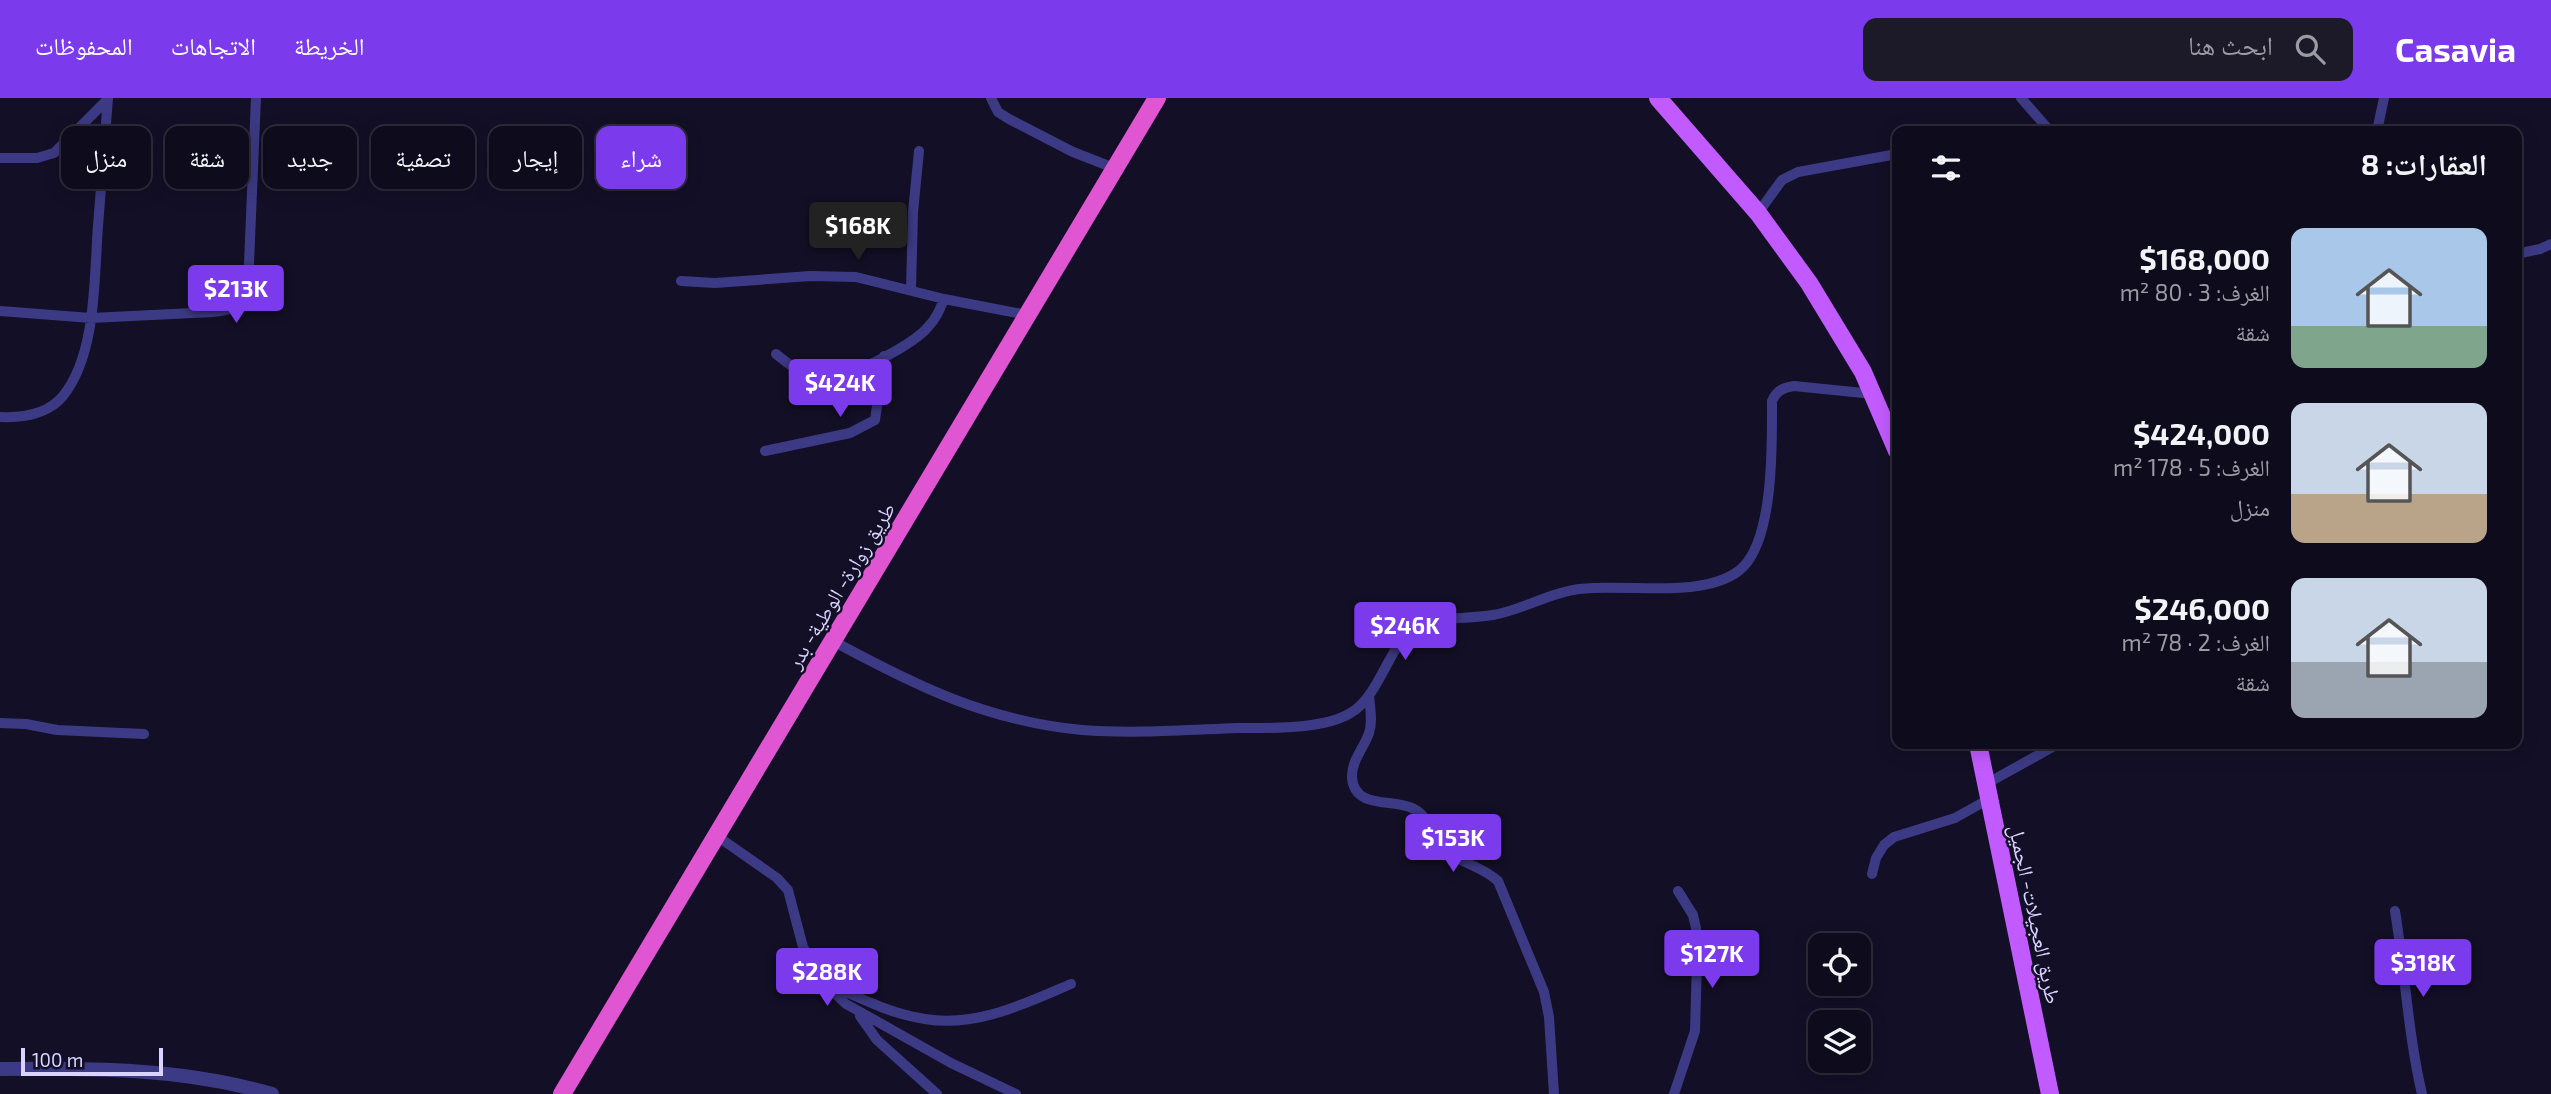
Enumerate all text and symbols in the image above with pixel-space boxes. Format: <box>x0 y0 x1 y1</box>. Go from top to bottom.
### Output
search box <box>1863 18 2353 81</box>
text: ابحث هنا <box>2188 29 2273 60</box>
text: Casavia <box>2395 29 2516 69</box>
icon: search <box>2291 30 2329 68</box>
text: المحفوظات <box>35 31 133 60</box>
text: الاتجاهات <box>171 31 256 60</box>
text: الخريطة <box>294 31 365 60</box>
chip: منزل <box>61 126 151 189</box>
chip: شقة <box>165 126 249 189</box>
chip: جديد <box>263 126 357 189</box>
chip: تصفية <box>371 126 475 189</box>
chip: إيجار <box>489 126 582 189</box>
chip: شراء <box>596 126 686 189</box>
text: العقارات: 8 <box>2361 145 2487 181</box>
icon: filters <box>1927 149 1965 187</box>
pin: $168K <box>809 202 907 262</box>
text: $168K <box>825 211 891 239</box>
text: $168,000 <box>2139 240 2270 276</box>
icon: home <box>2347 256 2431 340</box>
pin: $213K <box>187 266 285 325</box>
text: $213K <box>204 274 268 302</box>
text: الغرف: 3 · 80 m² <box>2120 278 2270 306</box>
text: شقة <box>2236 318 2270 346</box>
pin: $424K <box>791 360 889 419</box>
text: $424K <box>805 368 875 396</box>
text: $424,000 <box>2133 415 2270 451</box>
icon: home <box>2347 431 2431 515</box>
text: الغرف: 5 · 178 m² <box>2113 453 2270 481</box>
text: منزل <box>2230 493 2270 521</box>
street label: طريق زوارة- الوطية- بدر <box>780 497 901 675</box>
text: $246,000 <box>2134 590 2270 626</box>
pin: $246K <box>1356 602 1454 662</box>
icon: home <box>2347 606 2431 690</box>
text: $246K <box>1370 611 1440 639</box>
text: الغرف: 2 · 78 m² <box>2122 628 2270 656</box>
text: شقة <box>2236 668 2270 696</box>
pin: $153K <box>1404 814 1502 874</box>
street label: طريق العجيلات- الجميل <box>2003 822 2067 1006</box>
text: $153K <box>1421 823 1485 851</box>
pin: $127K <box>1663 930 1761 990</box>
map controls <box>1808 933 1871 1073</box>
button: locate <box>1808 933 1871 996</box>
text: $127K <box>1680 939 1744 967</box>
pin: $318K <box>2374 940 2472 999</box>
pin: $288K <box>778 948 876 1008</box>
text: $318K <box>2390 948 2456 976</box>
text: $288K <box>792 957 862 985</box>
button: layers <box>1808 1010 1871 1073</box>
scale bar <box>21 1045 163 1077</box>
text: 100 m <box>32 1048 83 1071</box>

